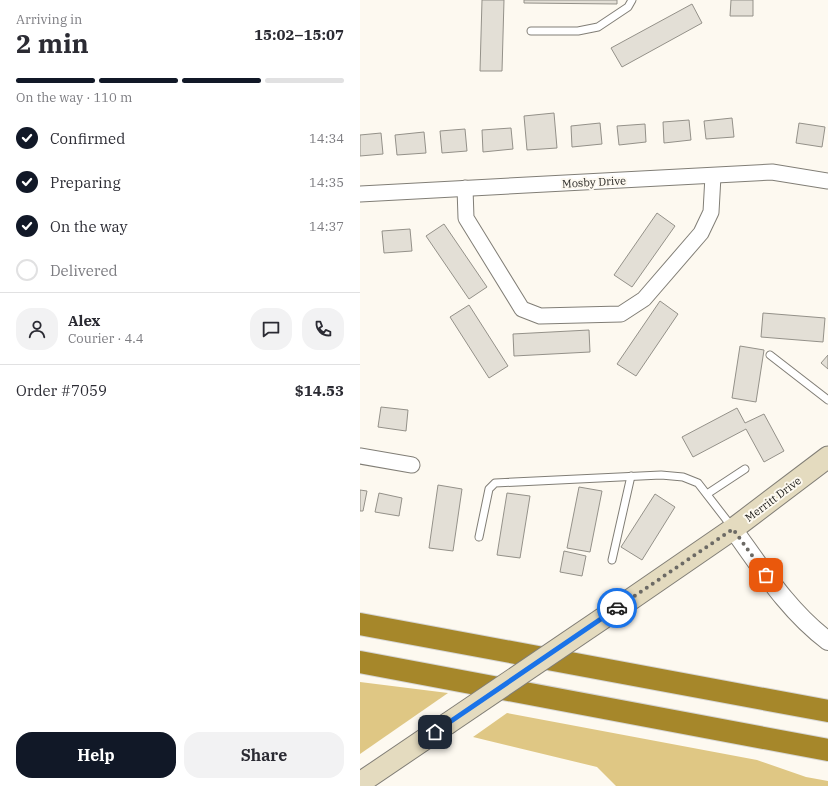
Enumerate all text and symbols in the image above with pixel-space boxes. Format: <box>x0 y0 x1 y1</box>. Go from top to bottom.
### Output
text: Arriving in <box>16 11 82 28</box>
text: 15:02–15:07 <box>254 25 344 44</box>
text: 2 min <box>16 26 89 60</box>
text: On the way · 110 m <box>16 89 132 106</box>
icon: check <box>16 127 38 149</box>
text: Confirmed <box>50 129 125 148</box>
text: 14:34 <box>309 130 344 147</box>
icon: check <box>16 171 38 193</box>
text: Preparing <box>50 173 121 192</box>
street label: Mosby Drive <box>562 173 626 191</box>
text: 14:35 <box>309 174 344 191</box>
icon: check <box>16 215 38 237</box>
text: On the way <box>50 217 128 236</box>
text: 14:37 <box>309 218 344 235</box>
text: Delivered <box>50 261 118 280</box>
button: person <box>16 308 58 350</box>
button: chat <box>250 308 292 350</box>
button: phone <box>302 308 344 350</box>
text: Alex <box>68 311 100 330</box>
text: Courier · 4.4 <box>68 330 144 347</box>
text: Order #7059 <box>16 381 107 400</box>
text: $14.53 <box>295 381 344 400</box>
street label: Merritt Drive <box>742 473 804 525</box>
pin <box>749 558 783 592</box>
icon: bag <box>755 564 777 586</box>
courier <box>597 588 637 628</box>
icon: car <box>606 597 628 619</box>
pin <box>418 715 452 749</box>
icon: home <box>424 721 446 743</box>
button: Help <box>16 732 176 778</box>
button: Share <box>184 732 344 778</box>

